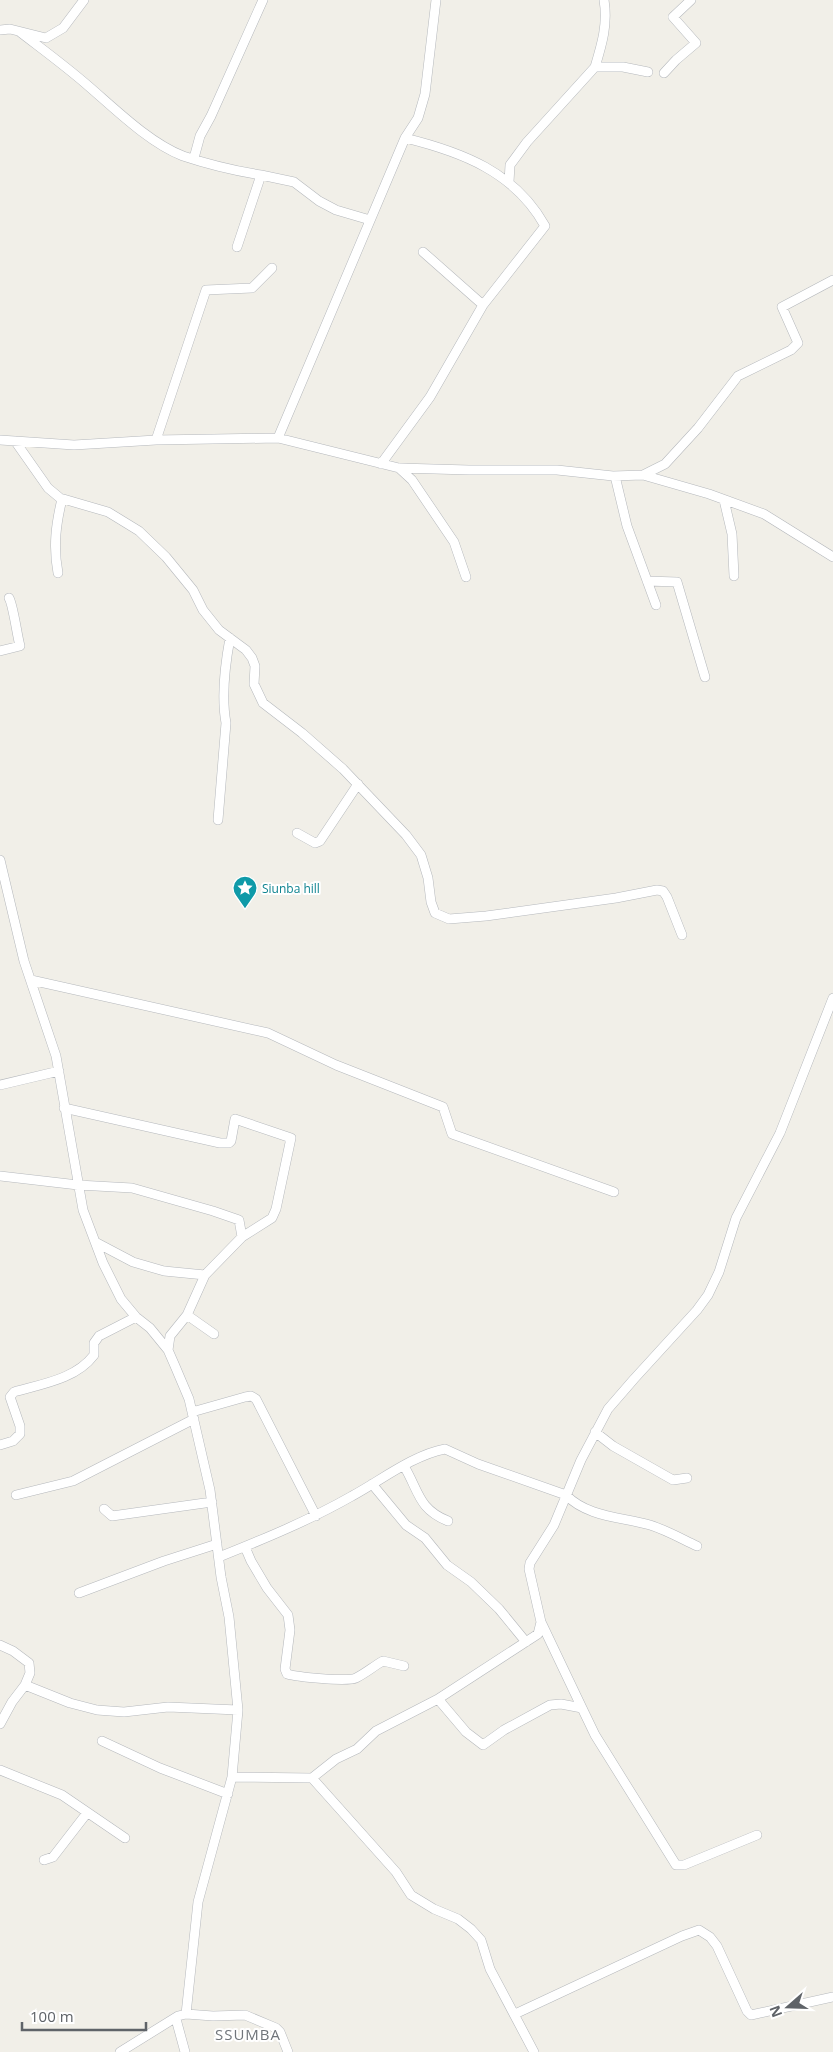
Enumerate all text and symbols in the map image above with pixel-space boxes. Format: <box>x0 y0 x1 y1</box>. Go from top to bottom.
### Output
place icon: Siunba hill <box>232 875 258 909</box>
place label: Siunba hill <box>262 880 320 897</box>
north arrow <box>763 1982 813 2032</box>
scale bar <box>22 2000 146 2032</box>
text: N <box>764 2003 786 2020</box>
text: 100 m <box>30 2006 74 2026</box>
district label: SSUMBA <box>215 2024 281 2044</box>

